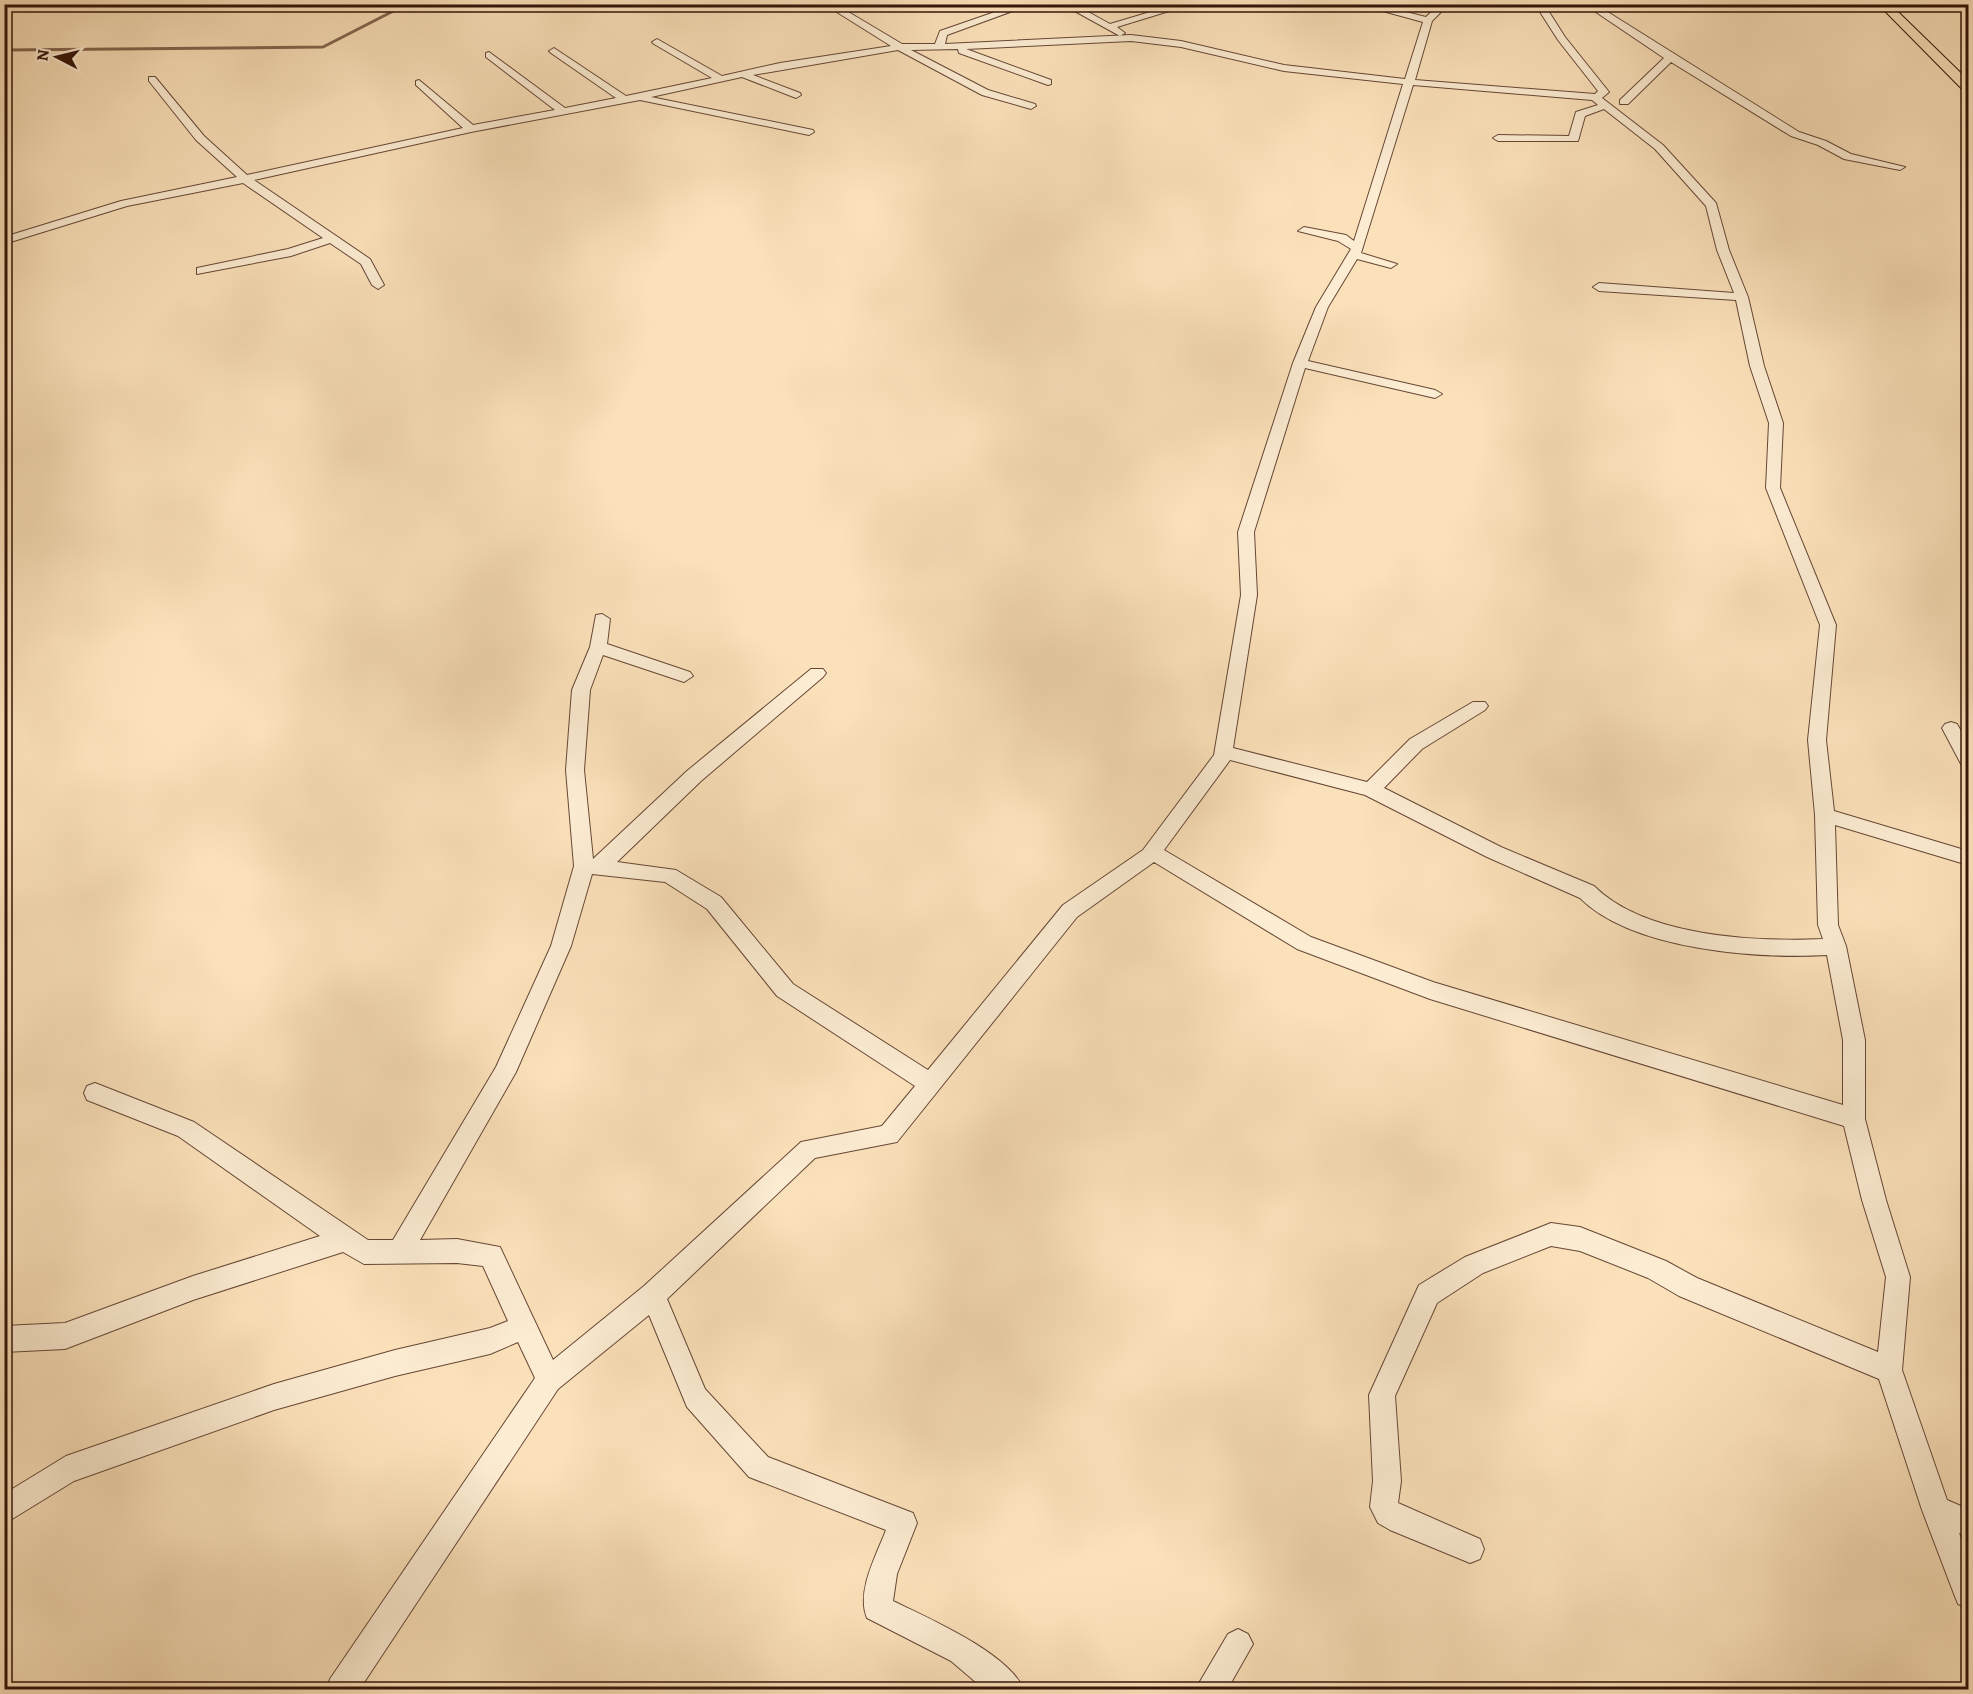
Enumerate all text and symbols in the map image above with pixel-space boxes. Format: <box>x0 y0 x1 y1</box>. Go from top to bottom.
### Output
north arrow <box>27 27 87 87</box>
text: N <box>31 48 55 62</box>

